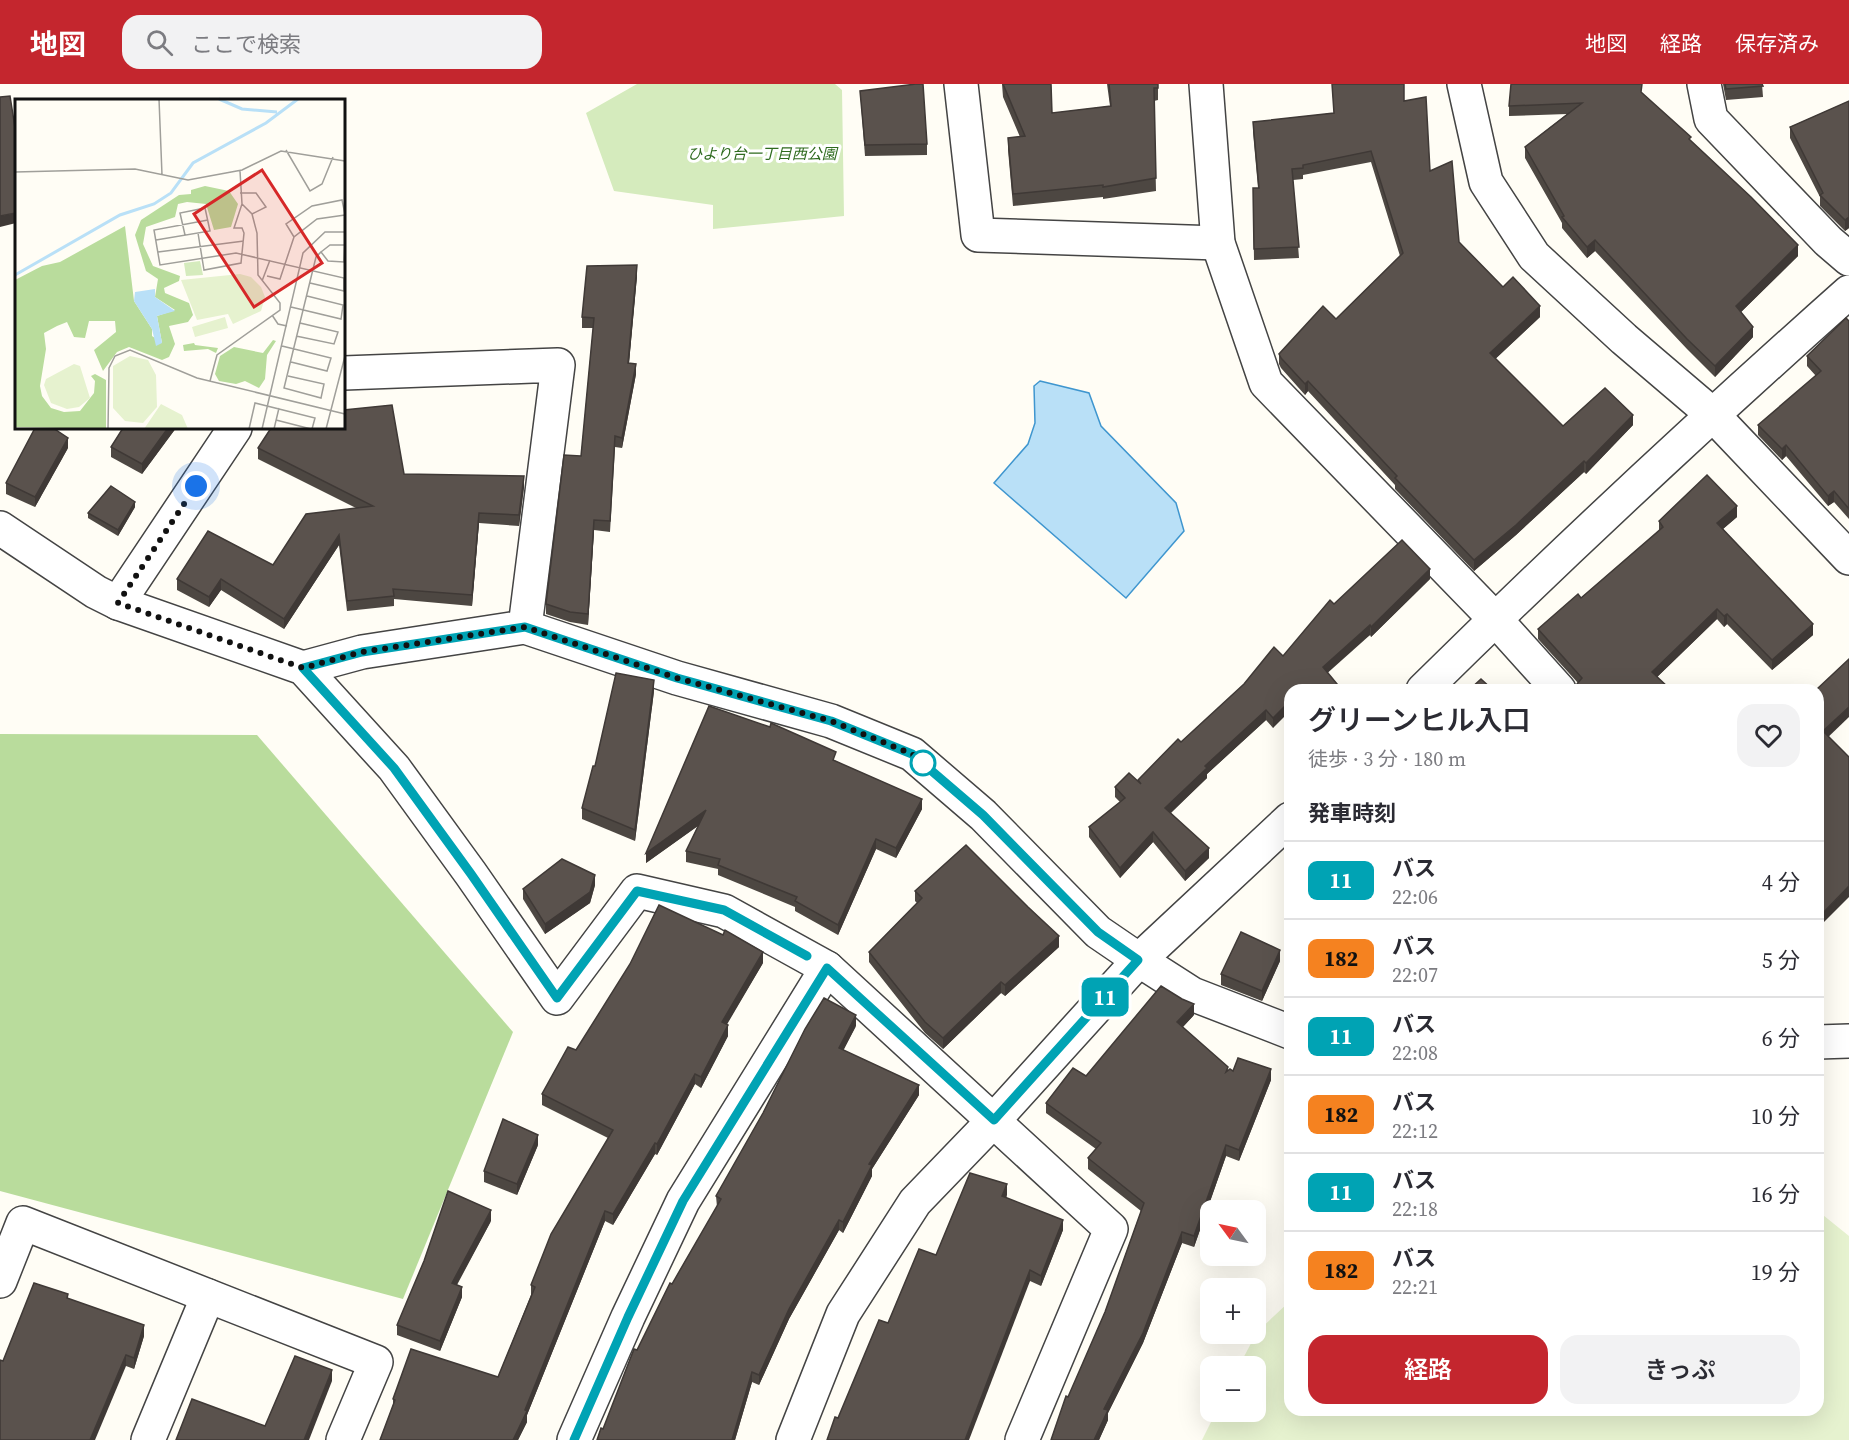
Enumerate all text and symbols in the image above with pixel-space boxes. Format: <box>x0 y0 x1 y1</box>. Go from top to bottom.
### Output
search box <box>122 15 542 69</box>
text: 地図 <box>30 25 86 63</box>
icon: search <box>143 26 176 59</box>
text: ここで検索 <box>191 29 301 59</box>
text: 地図 <box>1585 29 1627 58</box>
text: 経路 <box>1660 29 1702 58</box>
text: 保存済み <box>1735 29 1819 58</box>
inset map <box>15 99 345 429</box>
park label: ひより台一丁目西公園 <box>687 143 839 164</box>
your location <box>181 471 211 501</box>
text: グリーンヒル入口 <box>1308 701 1531 739</box>
button: heart <box>1737 704 1800 767</box>
text: 徒歩 · 3 分 · 180 m <box>1308 745 1466 773</box>
unlabelled marker <box>910 750 936 776</box>
text: 発車時刻 <box>1308 798 1396 828</box>
text: バス <box>1392 853 1436 883</box>
text: 11 <box>1330 866 1352 895</box>
text: 4 分 <box>1762 867 1800 897</box>
text: 22:06 <box>1392 883 1438 911</box>
text: バス <box>1392 931 1436 961</box>
text: 182 <box>1324 944 1358 973</box>
text: 5 分 <box>1762 945 1800 975</box>
text: 22:07 <box>1392 961 1438 989</box>
line badge: 11 <box>1078 978 1132 1016</box>
text: 11 <box>1094 983 1116 1012</box>
text: バス <box>1392 1009 1436 1039</box>
text: 11 <box>1330 1022 1352 1051</box>
text: 6 分 <box>1762 1023 1800 1053</box>
text: 22:08 <box>1392 1039 1438 1067</box>
text: バス <box>1392 1087 1436 1117</box>
text: 182 <box>1324 1100 1358 1129</box>
text: 10 分 <box>1751 1101 1800 1131</box>
text: 22:12 <box>1392 1117 1438 1145</box>
text: バス <box>1392 1165 1436 1195</box>
text: 11 <box>1330 1178 1352 1207</box>
text: 16 分 <box>1751 1179 1800 1209</box>
text: 22:18 <box>1392 1195 1438 1223</box>
north arrow <box>1200 1200 1266 1266</box>
map controls <box>1200 1200 1266 1422</box>
text: バス <box>1392 1243 1436 1273</box>
text: 182 <box>1324 1256 1358 1285</box>
text: 19 分 <box>1751 1257 1800 1287</box>
text: 22:21 <box>1392 1273 1438 1301</box>
button: + <box>1200 1278 1266 1344</box>
button: 経路 <box>1308 1335 1548 1404</box>
button: きっぷ <box>1560 1335 1800 1404</box>
button: − <box>1200 1356 1266 1422</box>

